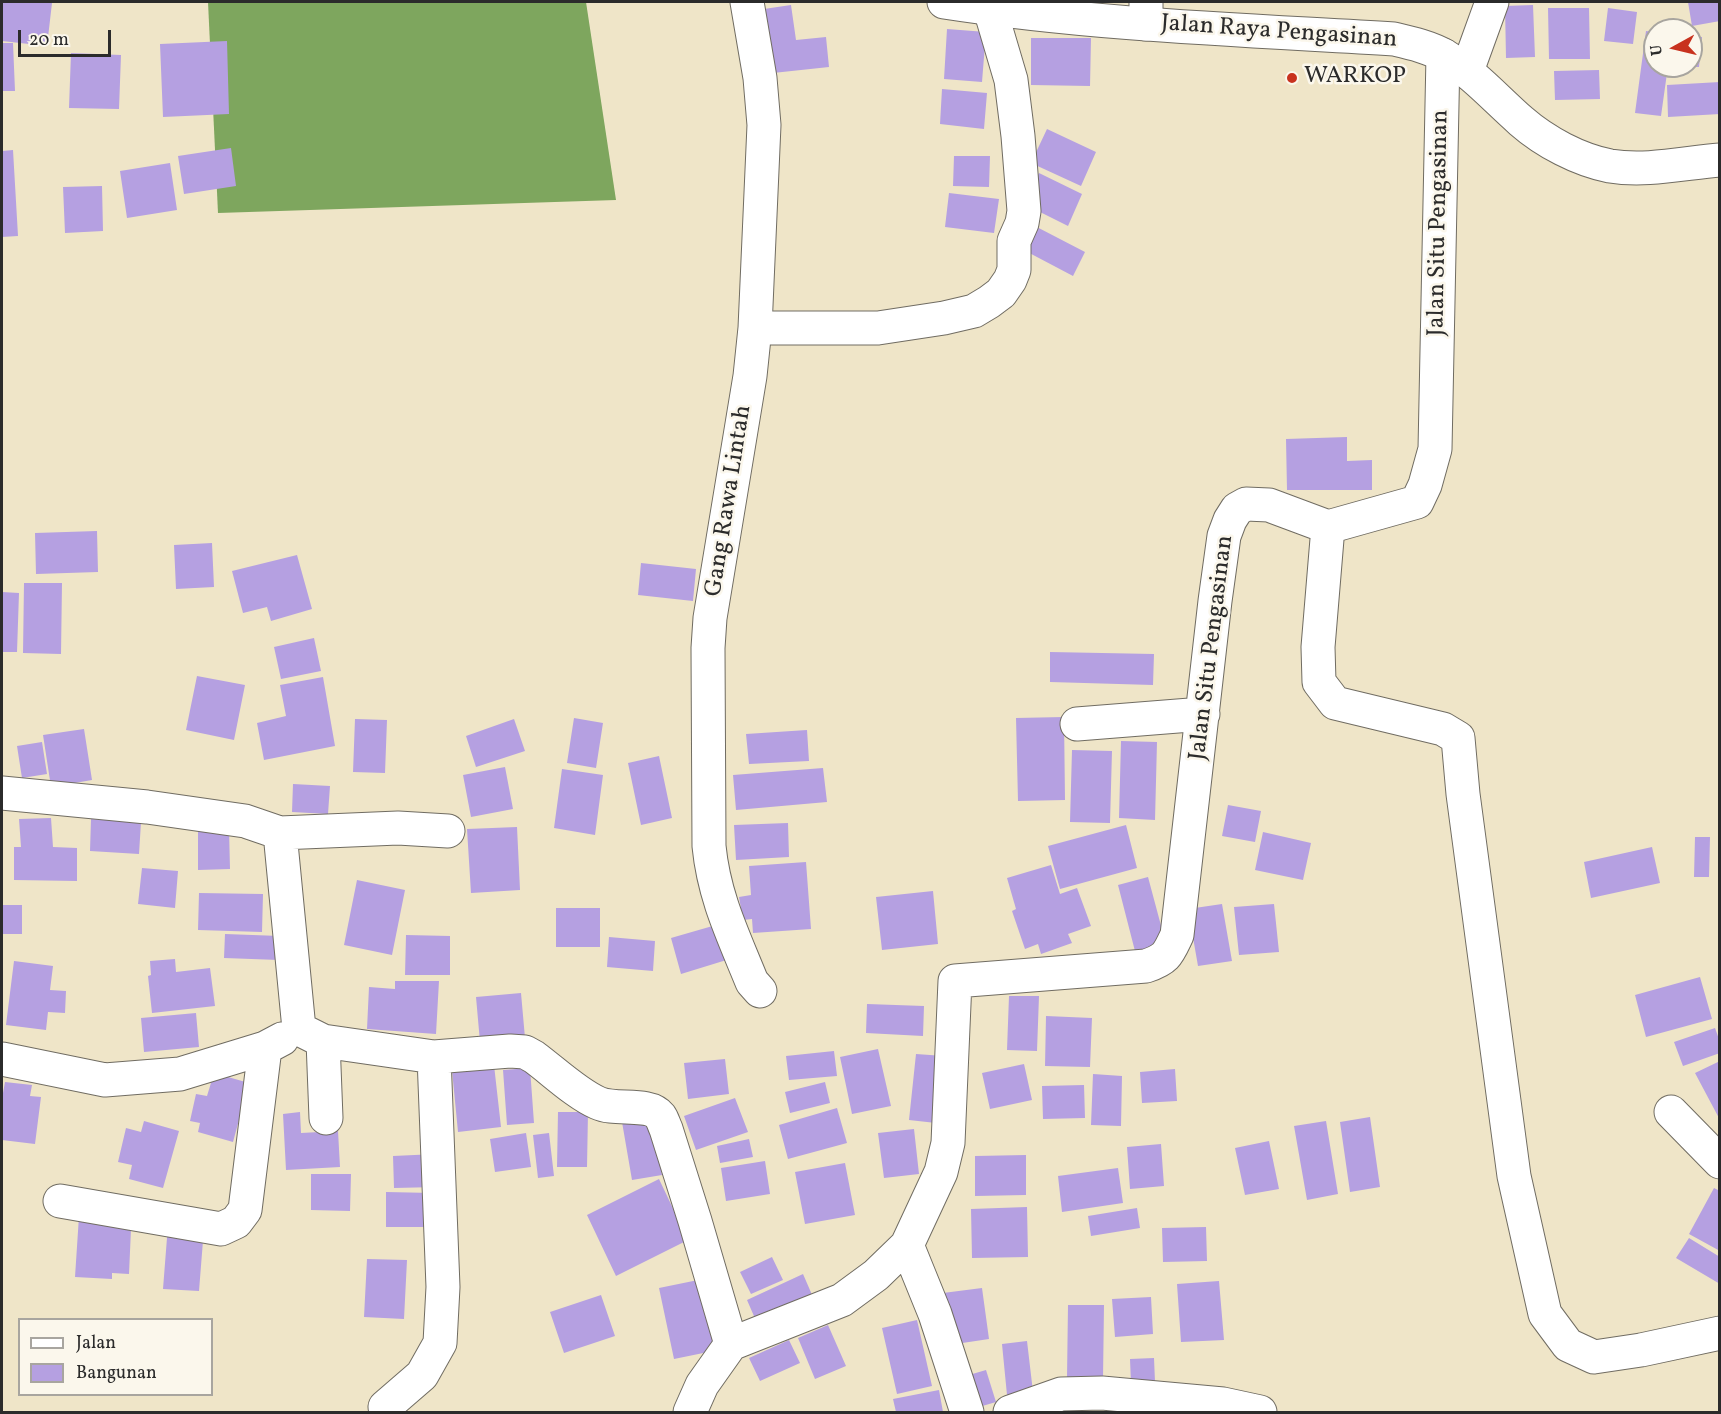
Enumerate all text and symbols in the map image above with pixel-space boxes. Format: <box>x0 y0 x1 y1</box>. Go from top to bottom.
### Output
street label: Jalan Raya Pengasinan <box>1160 10 1398 56</box>
scale bar <box>21 18 114 56</box>
north arrow <box>1643 18 1703 78</box>
text: 20 m <box>29 28 69 53</box>
text: U <box>1645 43 1669 57</box>
place label: WARKOP <box>1304 64 1406 92</box>
marker: WARKOP <box>1285 71 1299 85</box>
street label: Jalan Situ Pengasinan <box>1424 109 1456 337</box>
street label: Gang Rawa Lintah <box>701 403 759 599</box>
street label: Jalan Situ Pengasinan <box>1185 534 1241 762</box>
legend <box>18 1318 213 1396</box>
text: Jalan <box>76 1331 116 1356</box>
text: Bangunan <box>76 1361 157 1386</box>

